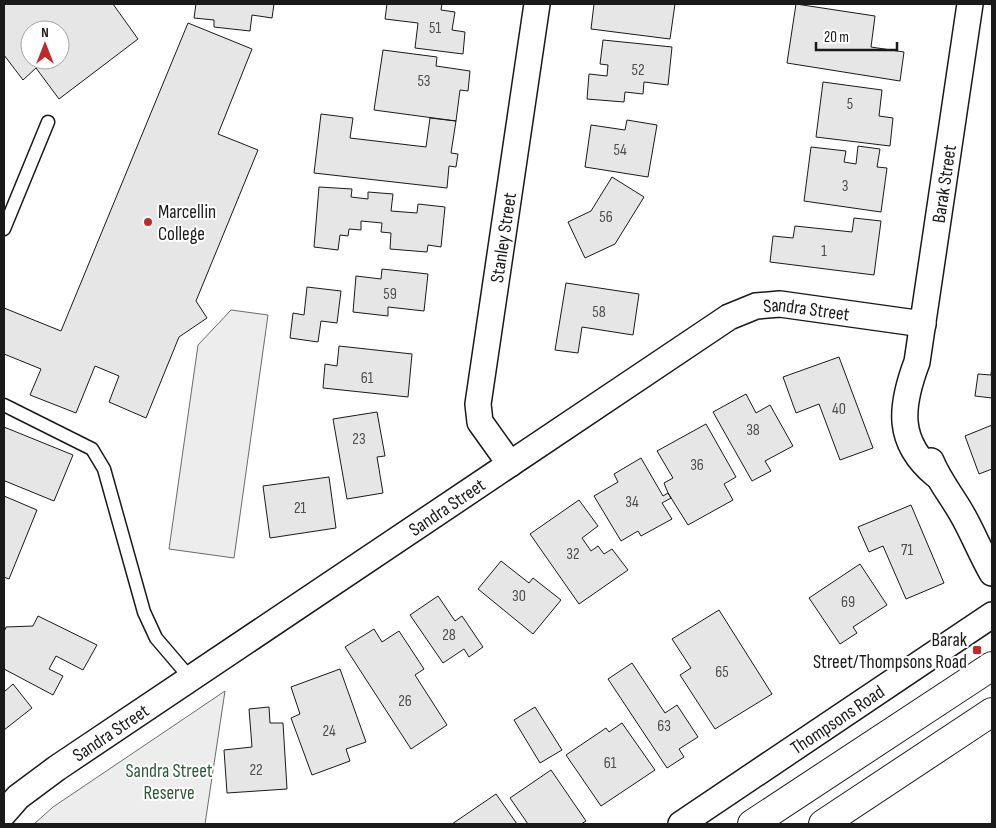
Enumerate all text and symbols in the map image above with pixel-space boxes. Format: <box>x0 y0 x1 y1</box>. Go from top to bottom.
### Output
house number: 51 <box>429 19 441 38</box>
north arrow <box>20 20 70 70</box>
scale bar <box>816 20 897 52</box>
text: N <box>41 24 49 41</box>
text: 20 m <box>824 28 849 47</box>
house number: 52 <box>631 61 645 80</box>
house number: 53 <box>417 72 431 91</box>
house number: 5 <box>847 95 853 114</box>
house number: 54 <box>613 141 627 160</box>
street label: Barak Street <box>928 143 962 225</box>
house number: 3 <box>842 177 848 196</box>
street label: Stanley Street <box>486 191 522 284</box>
place label: Marcellin College <box>158 201 216 246</box>
house number: 56 <box>599 208 613 227</box>
marker: Marcellin College <box>142 216 154 228</box>
house number: 1 <box>821 242 827 261</box>
house number: 59 <box>383 285 397 304</box>
street label: Sandra Street <box>762 294 851 327</box>
house number: 58 <box>592 303 606 322</box>
house number: 61 <box>361 369 374 388</box>
house number: 40 <box>832 400 846 419</box>
house number: 38 <box>746 421 760 440</box>
house number: 23 <box>352 430 366 449</box>
house number: 36 <box>690 456 704 475</box>
street label: Sandra Street <box>405 474 490 542</box>
house number: 34 <box>625 493 639 512</box>
house number: 21 <box>294 499 307 518</box>
house number: 71 <box>901 541 913 560</box>
house number: 32 <box>566 545 580 564</box>
house number: 30 <box>512 587 526 606</box>
house number: 69 <box>841 593 855 612</box>
house number: 28 <box>442 626 456 645</box>
place label: Barak Street/Thompsons Road <box>813 629 968 674</box>
marker: Barak Street/Thompsons Road <box>971 644 983 656</box>
house number: 65 <box>715 663 729 682</box>
street label: Thompsons Road <box>787 681 889 760</box>
house number: 26 <box>398 692 412 711</box>
street label: Sandra Street <box>68 700 154 767</box>
house number: 63 <box>657 717 671 736</box>
house number: 24 <box>322 722 336 741</box>
house number: 61 <box>604 754 617 773</box>
park label: Sandra Street Reserve <box>125 760 213 805</box>
house number: 22 <box>249 761 263 780</box>

